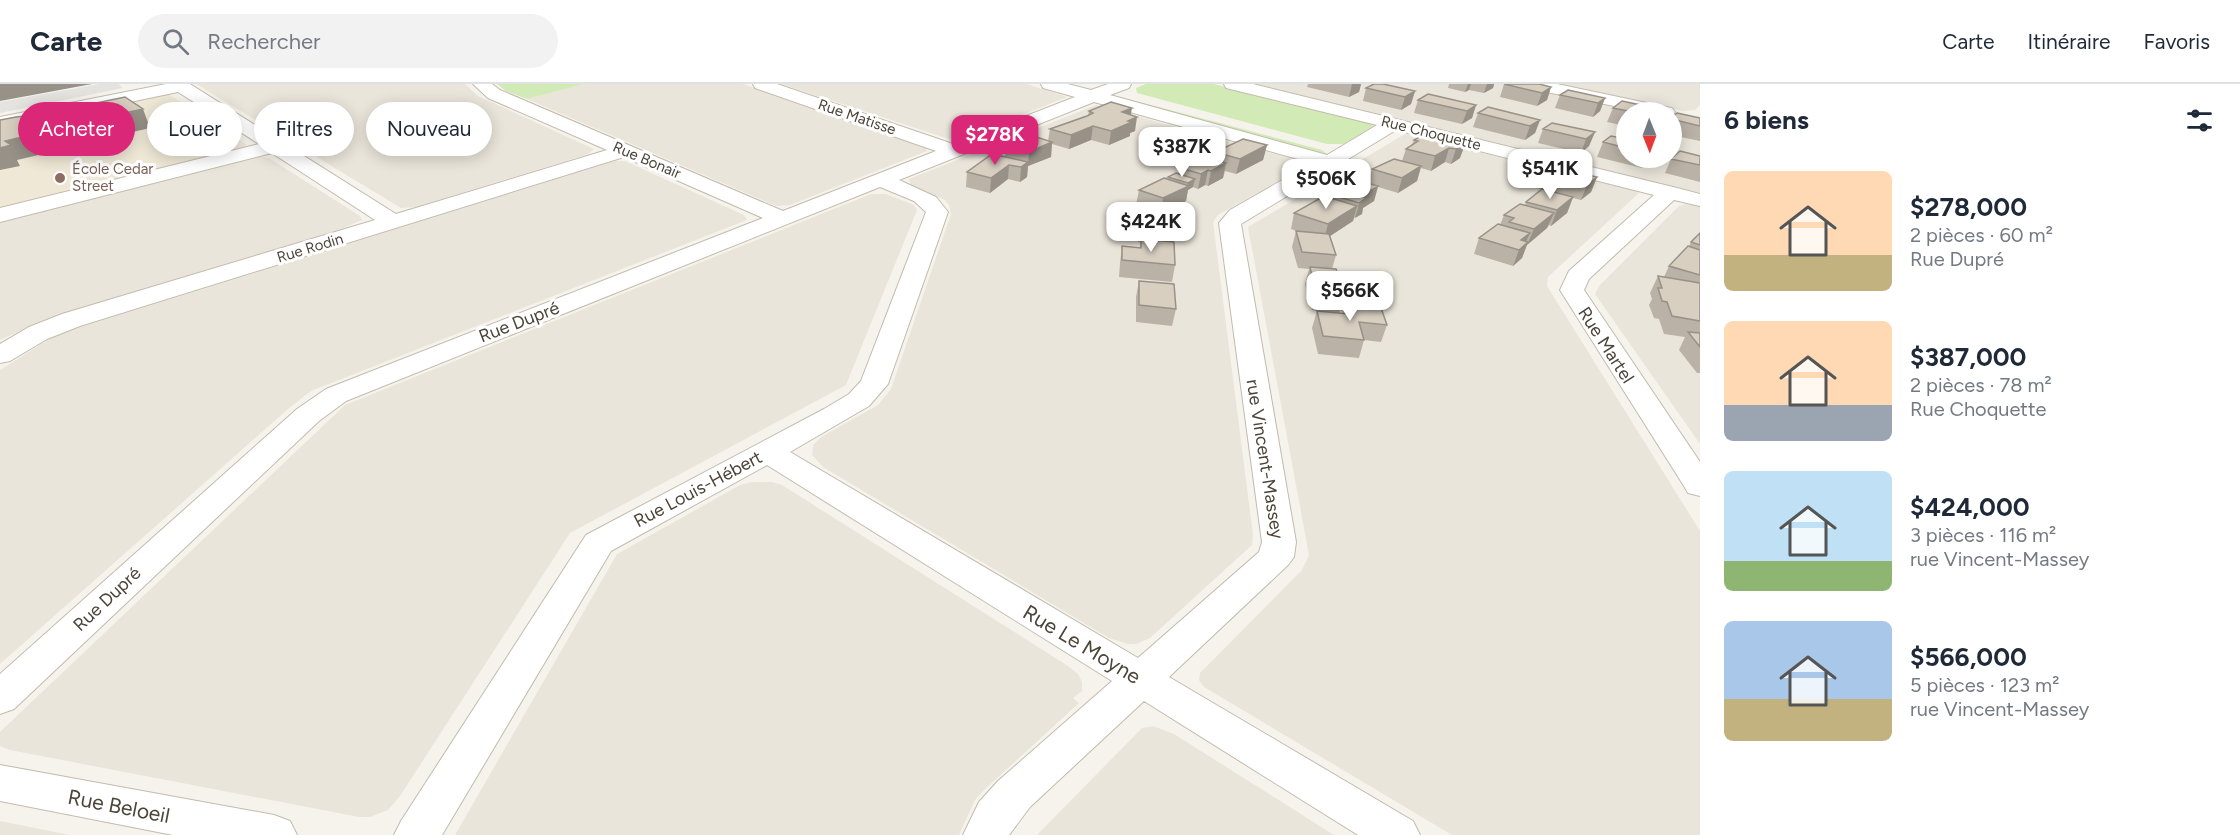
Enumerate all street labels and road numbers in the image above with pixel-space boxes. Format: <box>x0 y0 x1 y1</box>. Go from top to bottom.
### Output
street label: Rue Matisse <box>816 95 898 139</box>
street label: Rue Choquette <box>1379 112 1483 154</box>
street label: Rue Bonair <box>610 138 684 182</box>
street label: Rue Rodin <box>275 229 345 267</box>
street label: Rue Dupré <box>476 297 563 347</box>
street label: Rue Martel <box>1573 303 1639 387</box>
street label: rue Vincent-Massey <box>1242 378 1289 541</box>
street label: Rue Louis-Hébert <box>630 446 766 532</box>
street label: Rue Dupré <box>69 562 146 636</box>
street label: Rue Le Moyne <box>1019 599 1145 689</box>
street label: Rue Beloeil <box>66 784 172 828</box>

